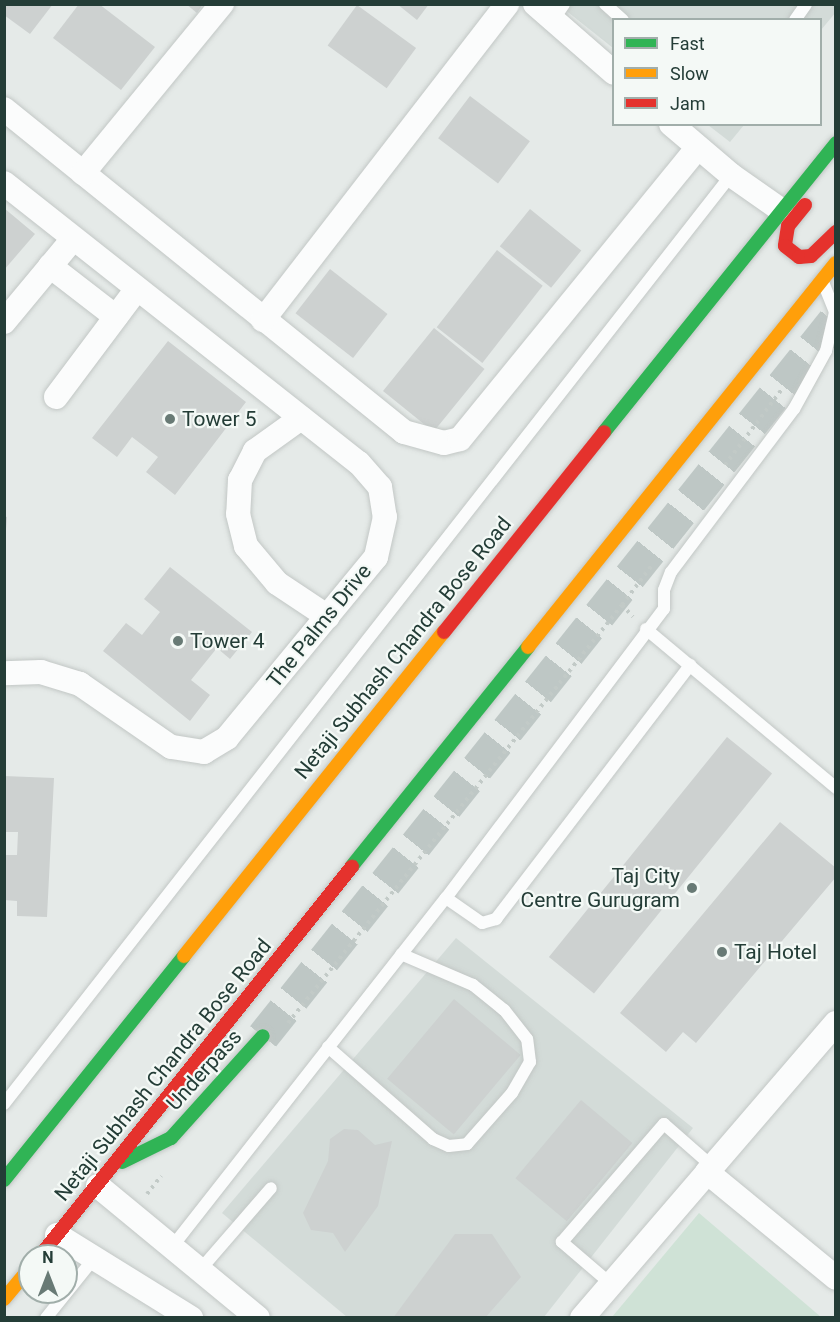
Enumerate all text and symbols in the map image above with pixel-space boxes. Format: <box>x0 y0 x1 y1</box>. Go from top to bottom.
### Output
legend <box>612 18 822 126</box>
text: Fast <box>670 33 705 54</box>
text: Slow <box>670 63 709 84</box>
text: Jam <box>670 93 706 114</box>
place label: Tower 5 <box>182 406 257 432</box>
marker: Tower 5 <box>163 412 177 426</box>
street label: Netaji Subhash Chandra Bose Road <box>289 512 517 784</box>
street label: The Palms Drive <box>261 559 377 693</box>
place label: Tower 4 <box>190 628 265 654</box>
marker: Tower 4 <box>171 634 185 648</box>
place label: Taj City Centre Gurugram <box>521 863 680 913</box>
marker: Taj City Centre Gurugram <box>685 881 699 895</box>
street label: Netaji Subhash Chandra Bose Road <box>49 934 277 1206</box>
place label: Taj Hotel <box>734 939 817 965</box>
marker: Taj Hotel <box>715 945 729 959</box>
street label: Underpass <box>161 1024 247 1116</box>
north arrow <box>18 1244 78 1304</box>
text: N <box>42 1248 54 1267</box>

